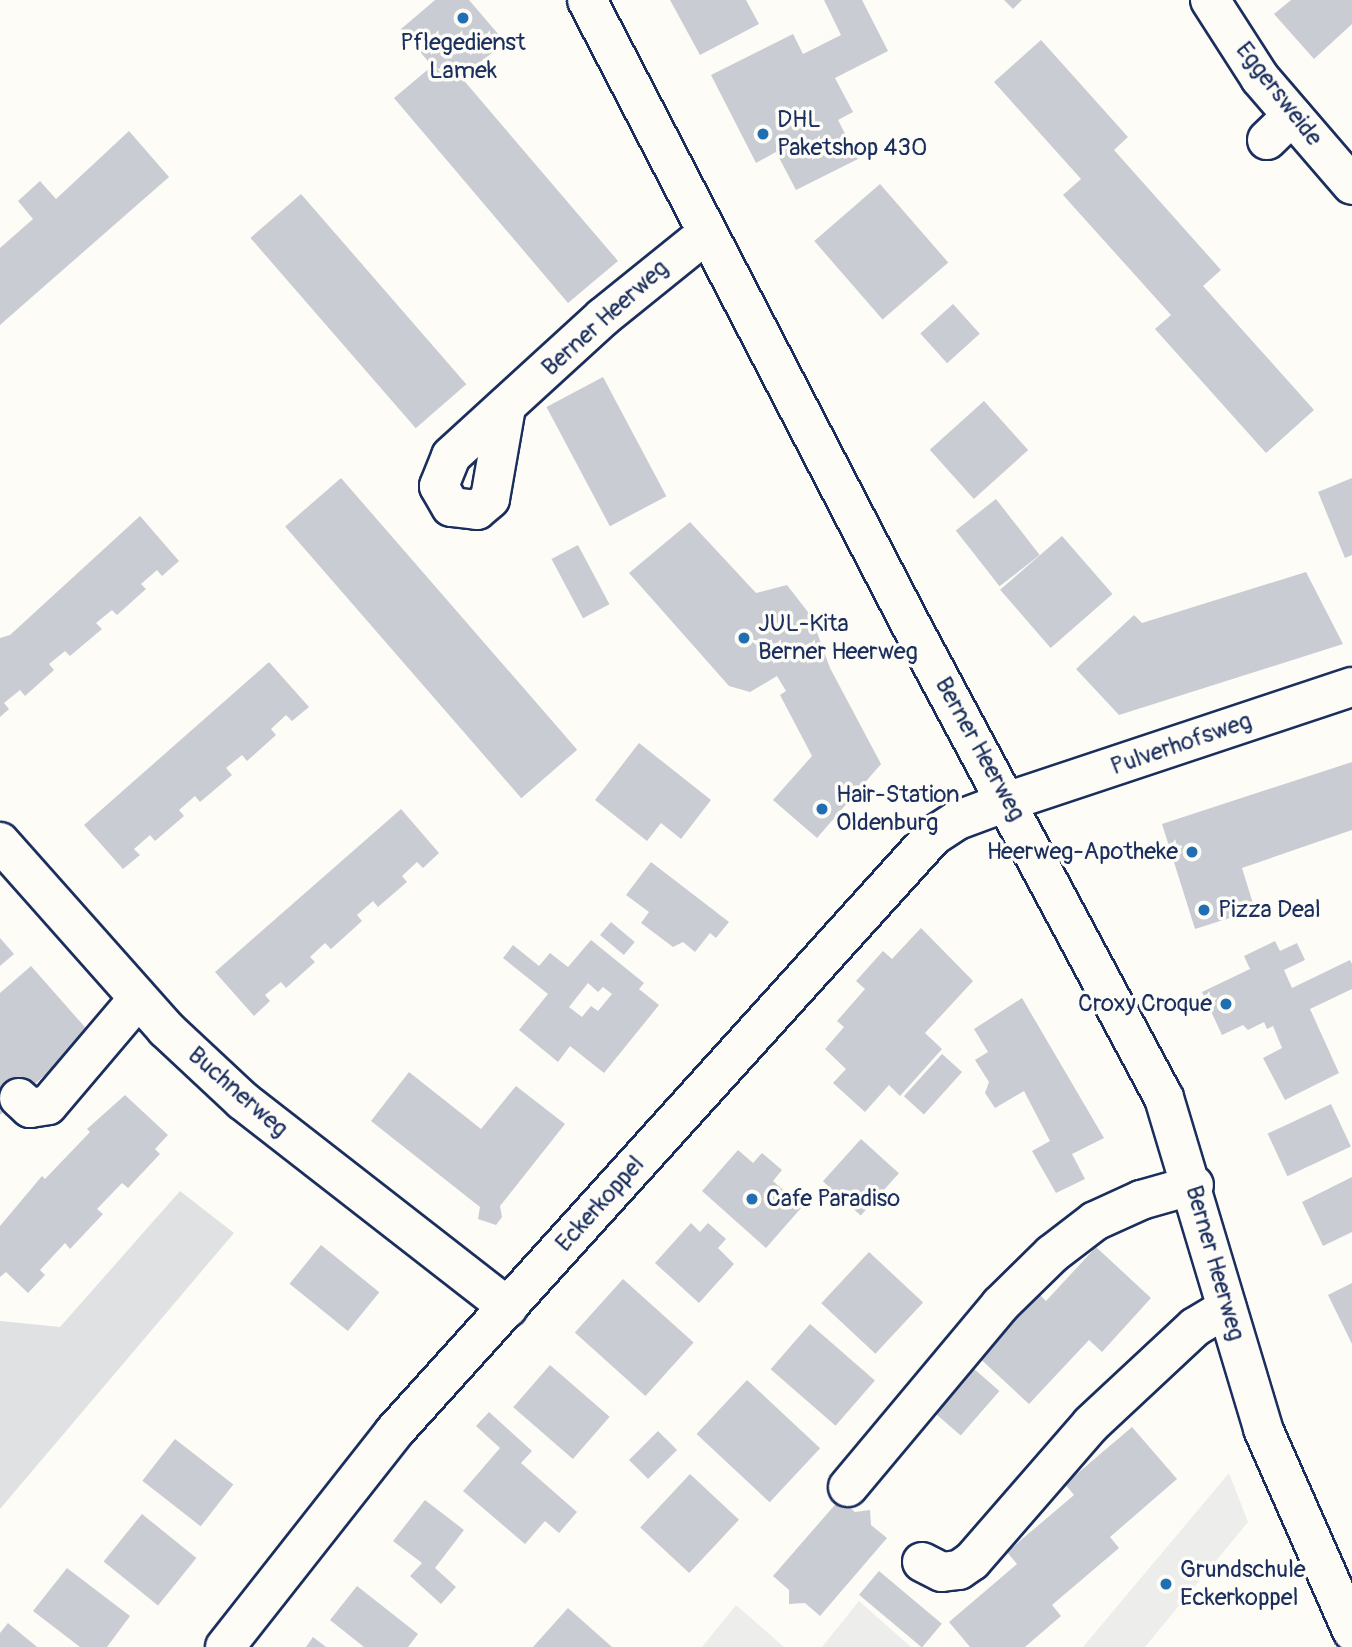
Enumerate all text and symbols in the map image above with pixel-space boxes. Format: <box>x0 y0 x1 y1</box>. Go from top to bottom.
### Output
marker: Pflegedienst Lamek <box>455 10 471 26</box>
place label: Pflegedienst Lamek <box>400 29 526 85</box>
street label: Eggersweide <box>1230 36 1328 152</box>
place label: DHL Paketshop 430 <box>777 106 927 162</box>
marker: DHL Paketshop 430 <box>755 126 771 142</box>
street label: Berner Heerweg <box>536 254 674 382</box>
place label: JUL-Kita Berner Heerweg <box>758 610 918 666</box>
marker: JUL-Kita Berner Heerweg <box>736 630 752 646</box>
street label: Berner Heerweg <box>929 672 1031 826</box>
street label: Pulverhofsweg <box>1107 706 1255 782</box>
place label: Hair-Station Oldenburg <box>836 781 960 837</box>
marker: Hair-Station Oldenburg <box>814 801 830 817</box>
place label: Heerweg-Apotheke <box>987 838 1178 866</box>
marker: Heerweg-Apotheke <box>1184 844 1200 860</box>
place label: Pizza Deal <box>1218 896 1321 924</box>
marker: Pizza Deal <box>1196 902 1212 918</box>
place label: Croxy Croque <box>1078 990 1212 1018</box>
marker: Croxy Croque <box>1218 996 1234 1012</box>
street label: Buchnerweg <box>182 1041 294 1143</box>
street label: Eckerkoppel <box>550 1150 650 1258</box>
street label: Berner Heerweg <box>1179 1182 1251 1344</box>
place label: Cafe Paradiso <box>766 1185 900 1213</box>
marker: Cafe Paradiso <box>744 1191 760 1207</box>
place label: Grundschule Eckerkoppel <box>1180 1556 1306 1612</box>
marker: Grundschule Eckerkoppel <box>1158 1576 1174 1592</box>

